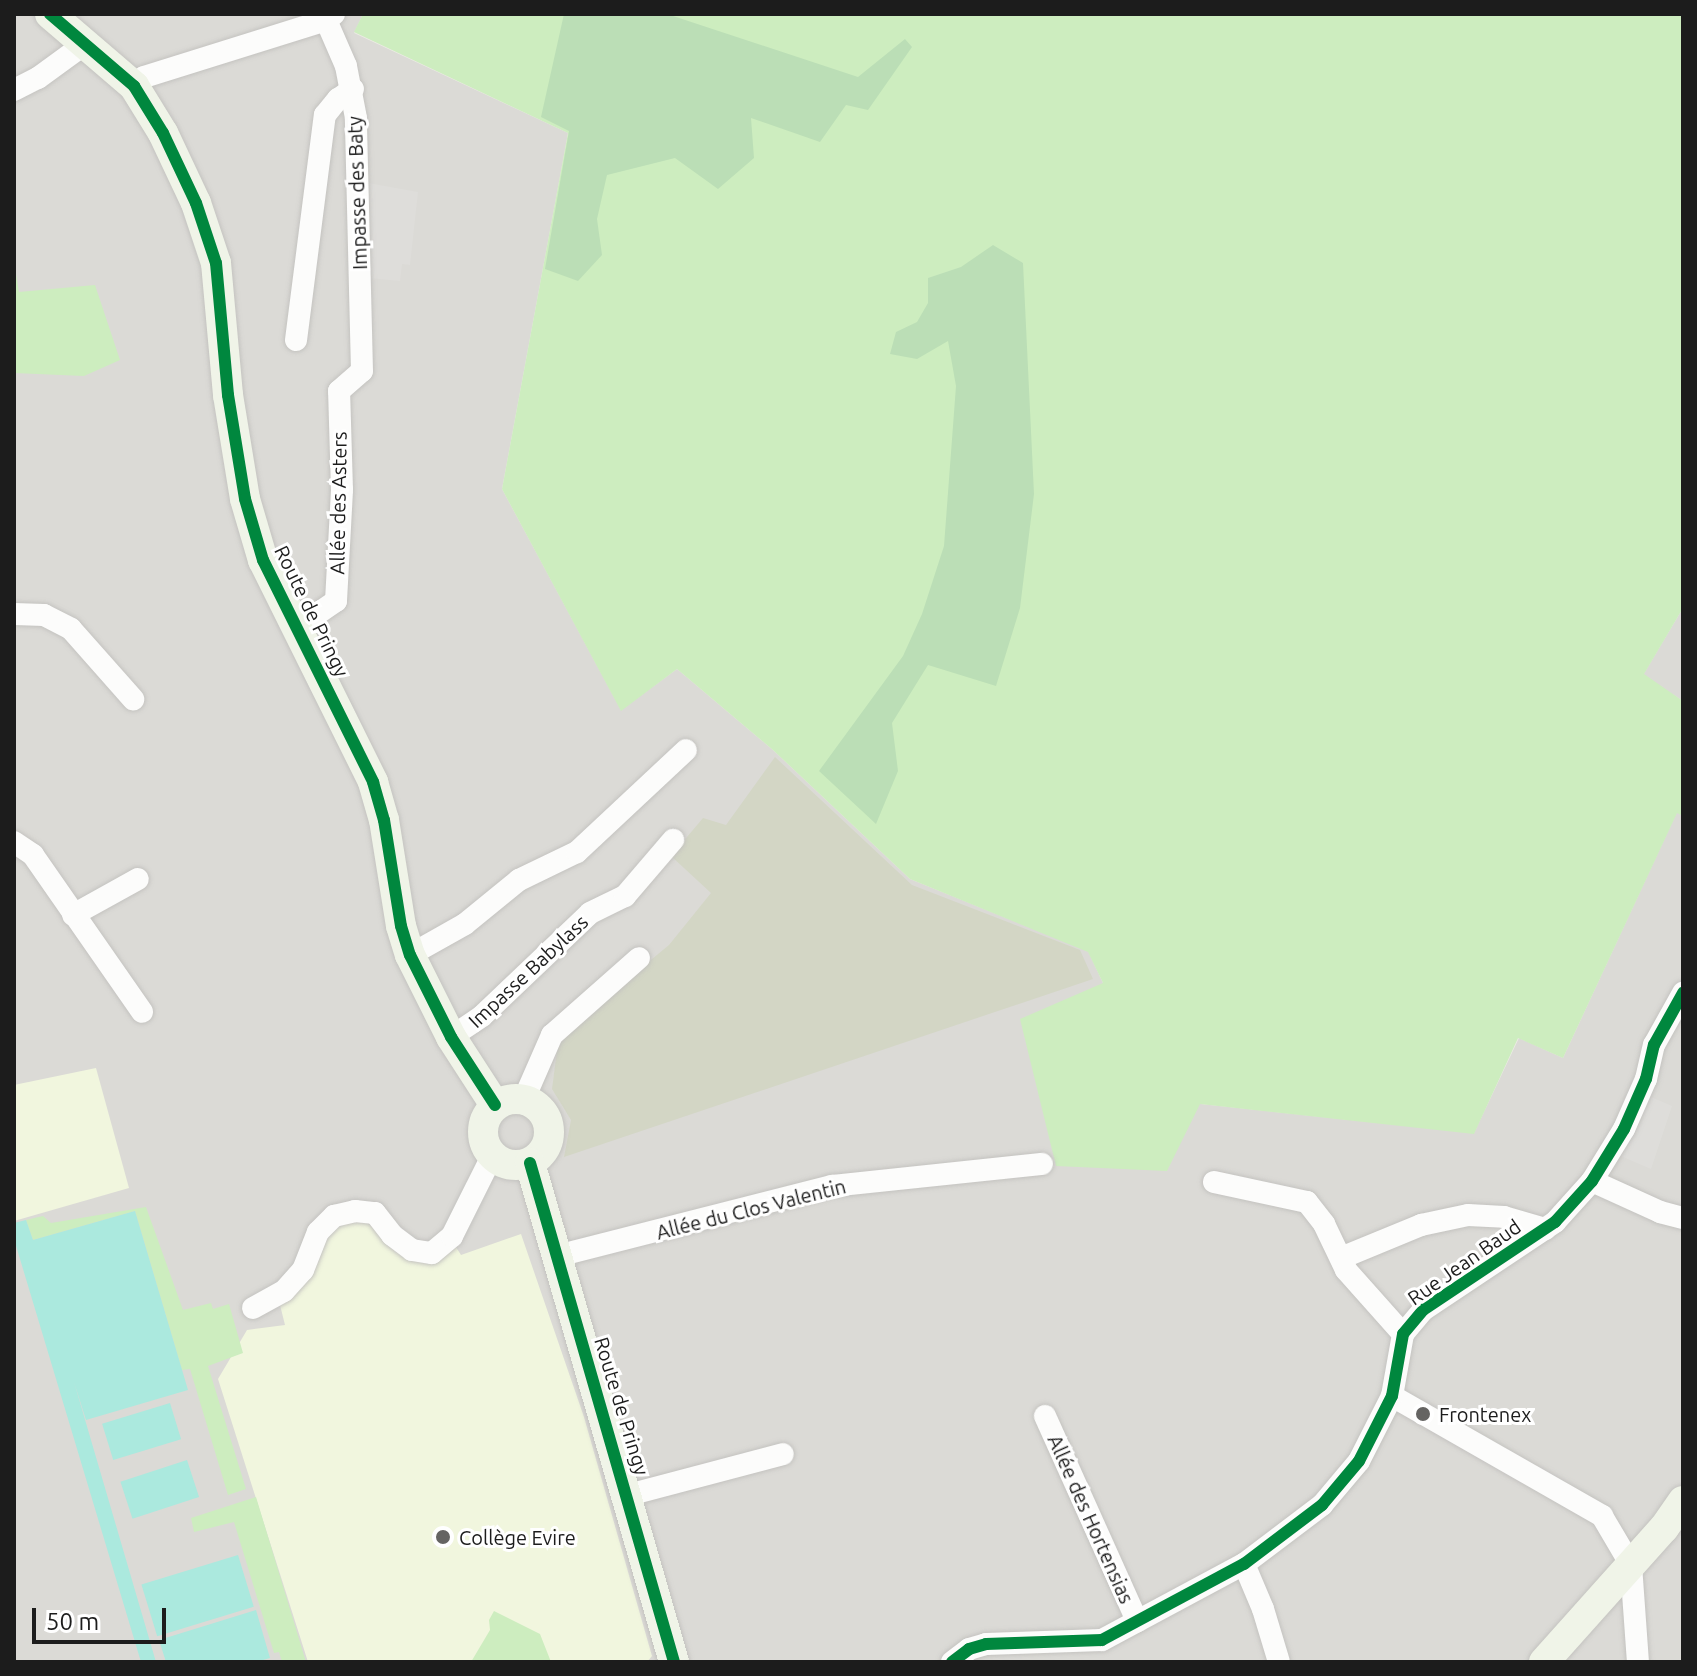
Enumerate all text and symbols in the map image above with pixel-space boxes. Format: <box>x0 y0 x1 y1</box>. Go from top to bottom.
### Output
street label: Impasse des Baty <box>342 116 372 270</box>
street label: Allée des Asters <box>325 431 351 575</box>
street label: Route de Pringy <box>270 541 354 681</box>
street label: Impasse Babylass <box>463 910 593 1032</box>
street label: Allée du Clos Valentin <box>654 1174 848 1244</box>
street label: Rue Jean Baud <box>1403 1214 1525 1310</box>
street label: Route de Pringy <box>590 1334 654 1478</box>
place label: Frontenex <box>1439 1402 1531 1426</box>
marker: Frontenex <box>1414 1405 1432 1423</box>
street label: Allée des Hortensias <box>1043 1431 1139 1607</box>
place label: Collège Evire <box>459 1525 576 1549</box>
marker: Collège Evire <box>434 1528 452 1546</box>
scale bar <box>36 1592 170 1642</box>
text: 50 m <box>46 1608 99 1635</box>

